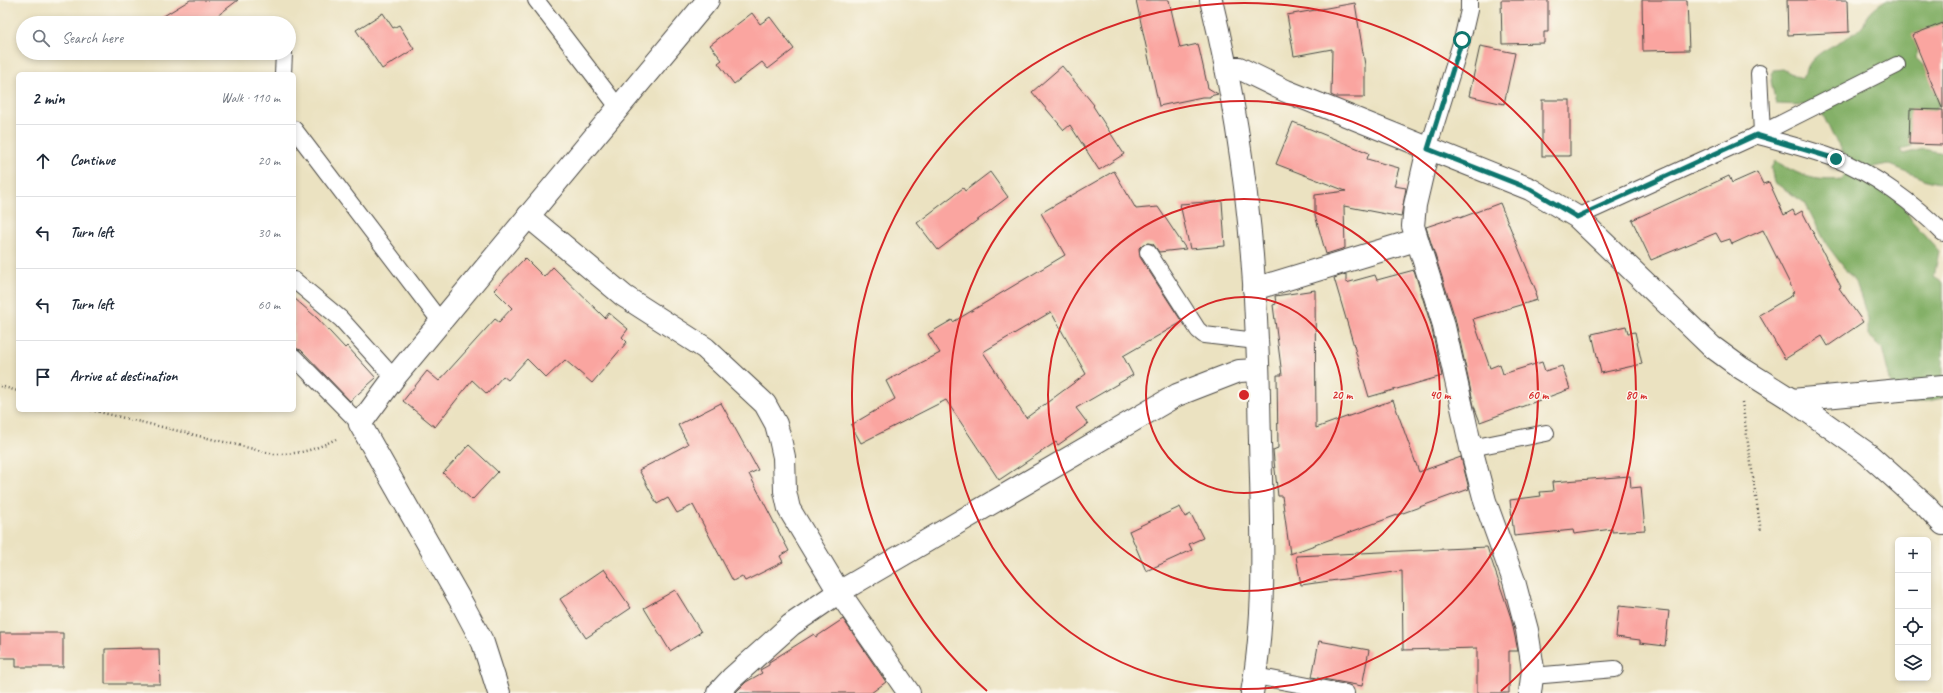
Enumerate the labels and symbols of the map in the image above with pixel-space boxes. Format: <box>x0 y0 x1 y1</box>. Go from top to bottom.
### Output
route start <box>1453 31 1471 49</box>
route end <box>1827 150 1845 168</box>
text: 20 m <box>1332 387 1353 403</box>
text: 40 m <box>1430 387 1451 403</box>
text: 60 m <box>1528 387 1550 403</box>
text: 80 m <box>1626 387 1647 403</box>
centre of rings <box>1237 388 1251 402</box>

